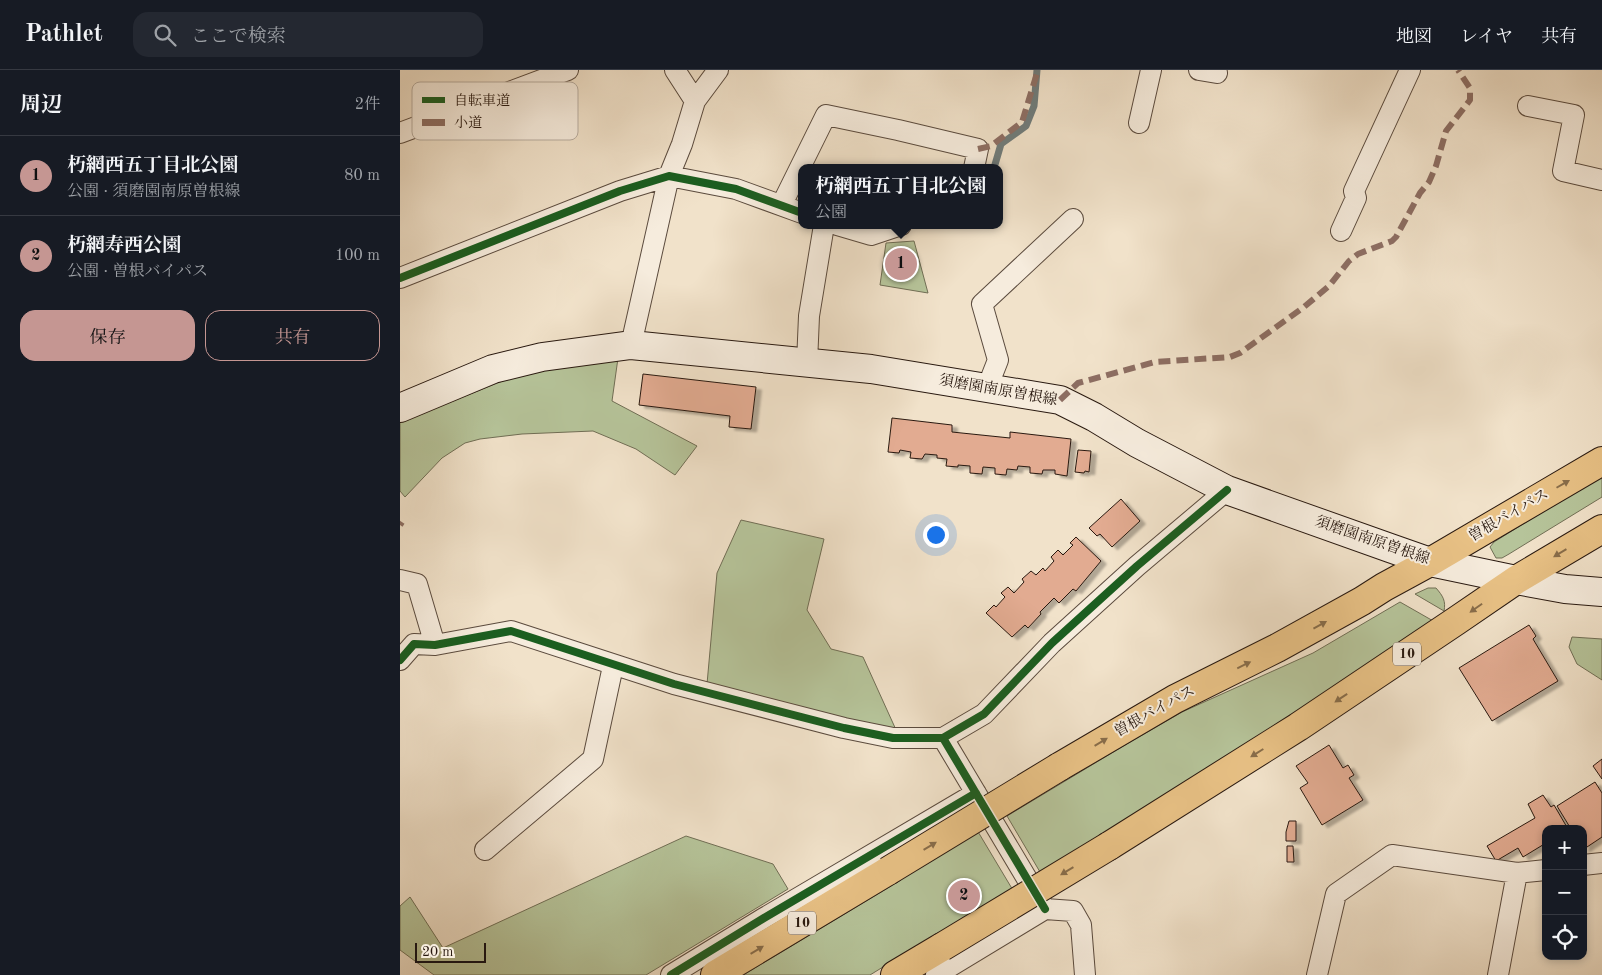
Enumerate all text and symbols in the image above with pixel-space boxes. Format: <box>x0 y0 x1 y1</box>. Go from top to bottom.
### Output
search box <box>133 12 483 57</box>
icon: search <box>151 21 179 49</box>
text: Pathlet <box>25 23 103 47</box>
text: ここで検索 <box>191 28 286 47</box>
text: 地図 <box>1396 28 1432 46</box>
text: レイヤ <box>1460 28 1513 46</box>
text: 共有 <box>1541 28 1577 46</box>
legend <box>412 82 578 140</box>
text: 自転車道 <box>454 93 510 108</box>
text: 周辺 <box>20 95 62 116</box>
text: 2件 <box>355 97 380 113</box>
text: 小道 <box>454 115 482 130</box>
text: 朽網西五丁目北公園 <box>67 157 238 176</box>
popup <box>798 164 1003 229</box>
text: 1 <box>31 168 41 184</box>
text: 80 m <box>344 168 380 184</box>
text: 朽網西五丁目北公園 <box>815 178 986 197</box>
text: 公園 · 須磨園南原曽根線 <box>67 184 240 200</box>
text: 公園 <box>815 205 847 221</box>
text: 朽網寿西公園 <box>67 237 181 256</box>
pin: 1 <box>885 245 917 283</box>
text: 2 <box>31 248 41 264</box>
text: 100 m <box>335 248 380 264</box>
text: 公園 · 曽根バイパス <box>67 264 208 280</box>
button: 保存 <box>20 310 195 361</box>
button: 共有 <box>205 310 380 361</box>
street label: 須磨園南原曽根線 <box>938 371 1059 409</box>
one-way arrow <box>1557 480 1570 489</box>
street label: 曽根バイパス <box>1465 485 1552 545</box>
street label: 須磨園南原曽根線 <box>1313 512 1432 568</box>
your location <box>923 522 949 548</box>
one-way arrow <box>1554 549 1567 558</box>
one-way arrow <box>1469 603 1482 613</box>
one-way arrow <box>1313 620 1327 629</box>
road number: 10 <box>1393 642 1421 666</box>
one-way arrow <box>1237 661 1251 669</box>
street label: 曽根バイパス <box>1111 682 1198 740</box>
one-way arrow <box>1334 694 1347 703</box>
one-way arrow <box>1095 738 1108 747</box>
one-way arrow <box>1250 748 1263 758</box>
map controls <box>1542 825 1587 960</box>
button: + <box>1542 825 1587 870</box>
one-way arrow <box>924 841 937 850</box>
one-way arrow <box>1061 867 1074 876</box>
button: − <box>1542 870 1587 915</box>
pin: 2 <box>948 877 980 915</box>
road number: 10 <box>788 911 816 934</box>
button: locate <box>1542 915 1587 960</box>
scale bar <box>415 940 486 963</box>
text: 20 m <box>422 945 453 959</box>
one-way arrow <box>751 945 764 954</box>

